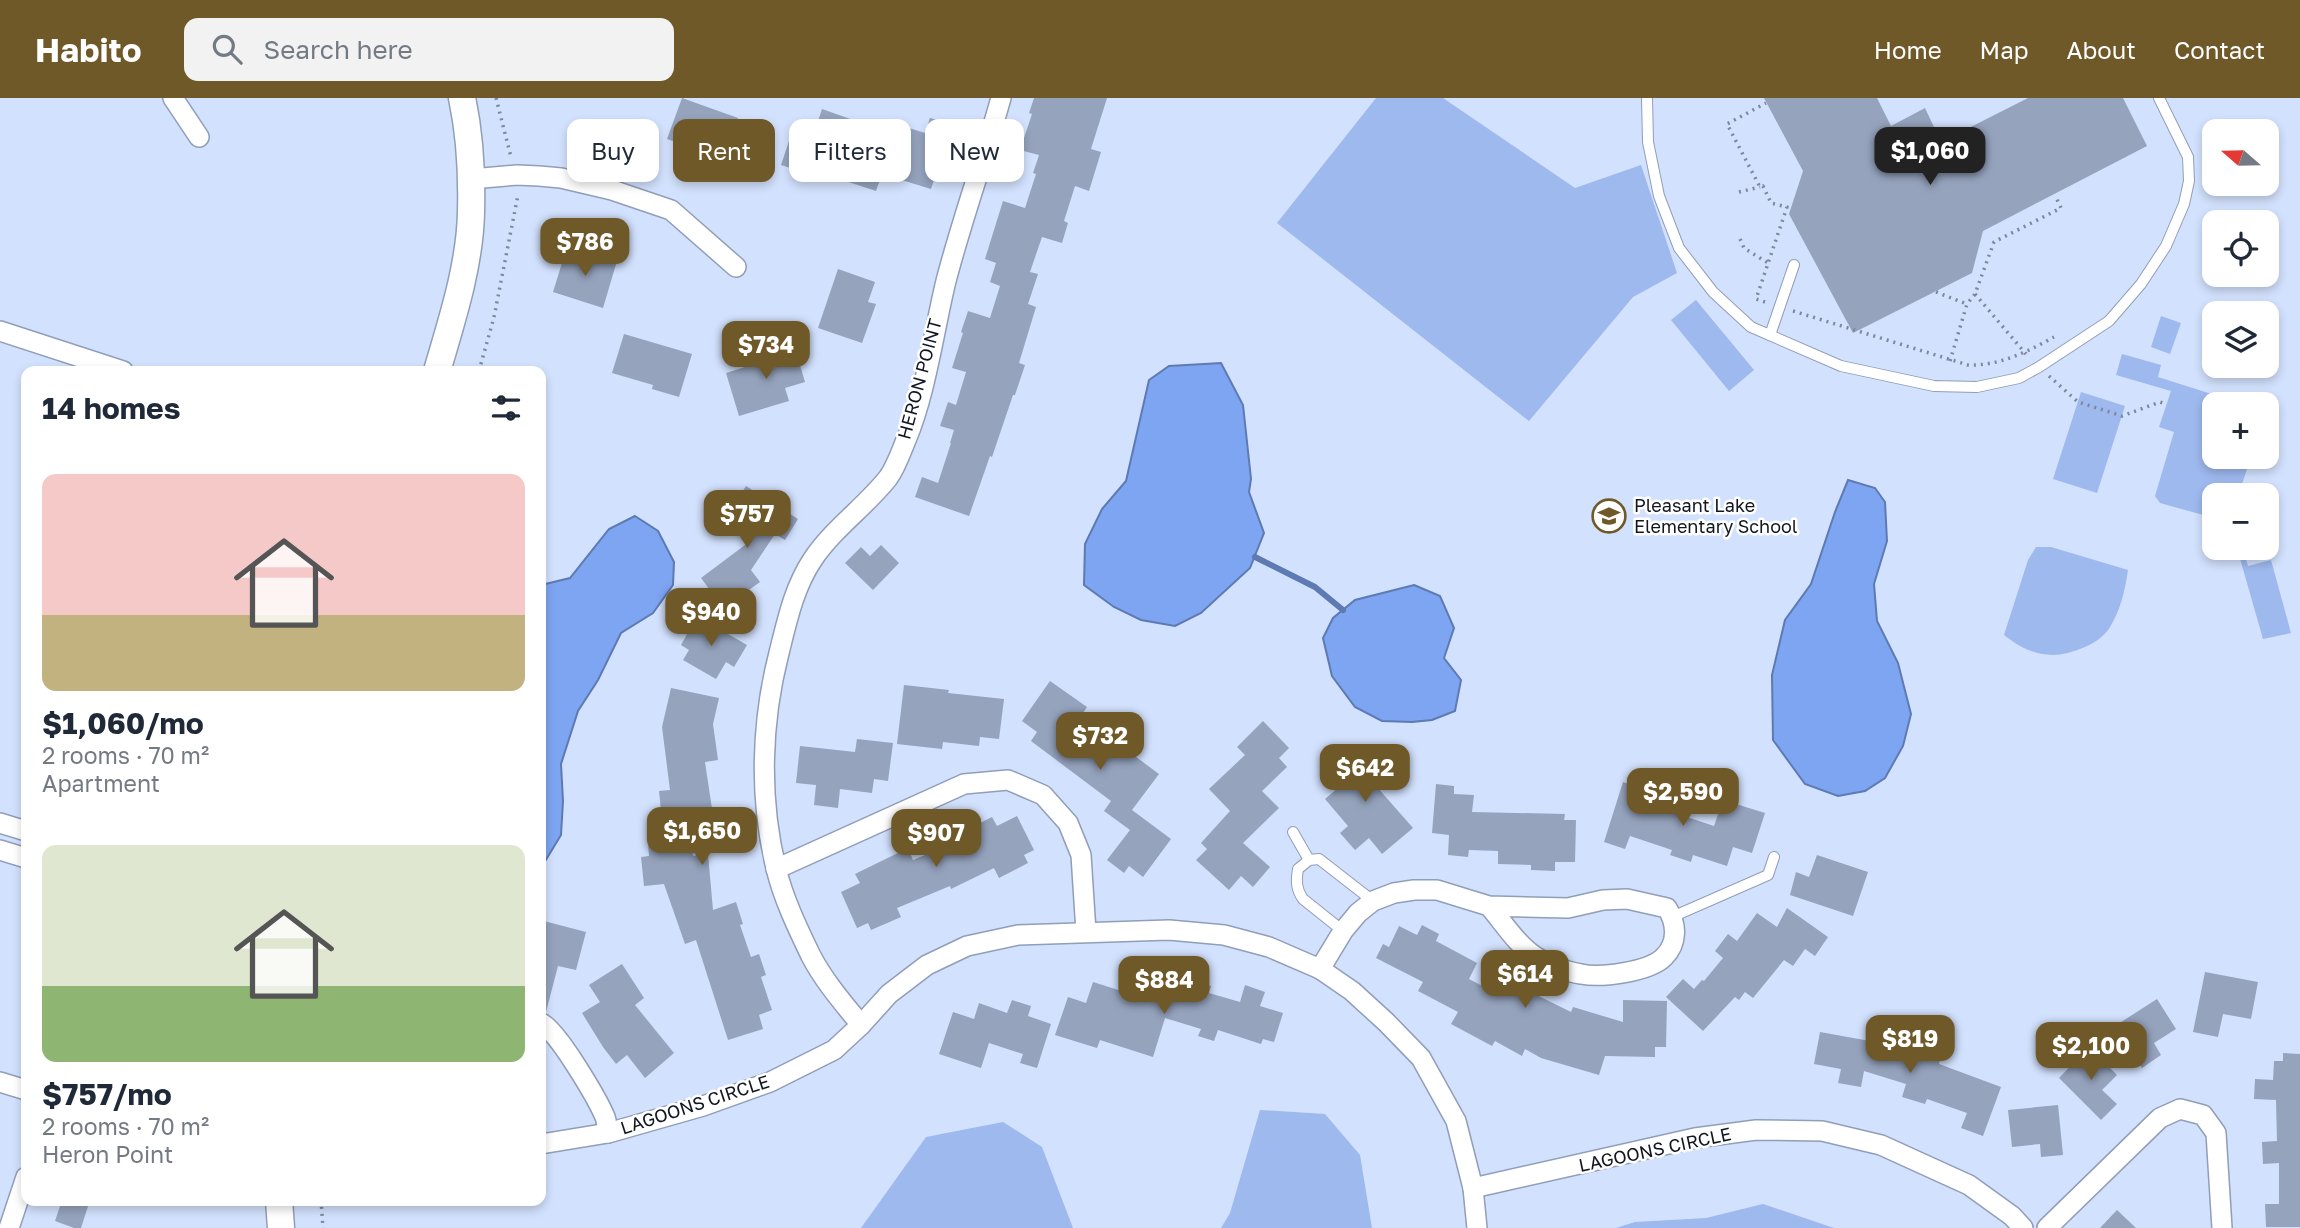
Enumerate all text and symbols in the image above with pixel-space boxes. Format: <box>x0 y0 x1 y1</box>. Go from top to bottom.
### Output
search box <box>184 18 674 81</box>
text: Habito <box>35 30 142 69</box>
icon: search <box>208 30 246 68</box>
text: Search here <box>264 34 413 65</box>
text: Home <box>1874 35 1942 64</box>
text: Map <box>1980 35 2029 64</box>
text: About <box>2067 35 2136 64</box>
text: Contact <box>2174 35 2265 64</box>
chip: Buy <box>567 119 659 182</box>
chip: Rent <box>673 119 775 182</box>
chip: Filters <box>789 119 911 182</box>
chip: New <box>925 119 1024 182</box>
north arrow <box>2202 119 2278 196</box>
map controls <box>2202 119 2279 560</box>
pin: $1,060 <box>1873 127 1987 187</box>
text: $1,060 <box>1890 136 1970 164</box>
button: locate <box>2202 210 2279 287</box>
pin: $786 <box>544 218 626 278</box>
text: $786 <box>556 227 614 255</box>
button: layers <box>2202 301 2279 378</box>
street label: HERON POINT <box>892 316 946 441</box>
pin: $734 <box>725 322 807 381</box>
text: $734 <box>738 330 794 358</box>
icon: filters <box>487 389 525 427</box>
text: 14 homes <box>42 390 181 426</box>
button: + <box>2202 392 2279 469</box>
button: − <box>2202 483 2279 560</box>
pin: $757 <box>706 490 788 550</box>
place label: Pleasant Lake Elementary School <box>1634 494 1798 537</box>
school or university icon: Pleasant Lake Elementary School <box>1590 497 1628 535</box>
text: $757 <box>720 499 774 527</box>
icon: home <box>221 520 347 646</box>
pin: $940 <box>670 588 752 648</box>
text: $940 <box>681 597 741 625</box>
text: $1,060/mo <box>42 705 204 741</box>
pin: $732 <box>1059 712 1141 772</box>
text: $732 <box>1072 721 1128 749</box>
text: 2 rooms · 70 m² <box>42 741 209 769</box>
pin: $642 <box>1324 744 1406 804</box>
text: $642 <box>1336 753 1394 781</box>
pin: $2,590 <box>1626 768 1740 828</box>
text: Apartment <box>42 769 160 797</box>
text: $2,590 <box>1643 777 1723 805</box>
pin: $1,650 <box>645 808 759 867</box>
pin: $907 <box>895 810 977 869</box>
text: $1,650 <box>663 816 741 844</box>
text: $907 <box>907 818 965 846</box>
icon: home <box>221 891 347 1017</box>
pin: $614 <box>1484 950 1566 1010</box>
pin: $884 <box>1123 956 1205 1016</box>
text: $614 <box>1497 959 1553 987</box>
text: $884 <box>1134 965 1194 993</box>
pin: $819 <box>1869 1016 1951 1075</box>
pin: $2,100 <box>2034 1023 2148 1082</box>
text: $819 <box>1882 1024 1938 1052</box>
text: $2,100 <box>2052 1031 2130 1059</box>
street label: LAGOONS CIRCLE <box>618 1070 772 1138</box>
text: $757/mo <box>42 1076 172 1112</box>
text: 2 rooms · 70 m² <box>42 1112 209 1140</box>
street label: LAGOONS CIRCLE <box>1577 1122 1733 1176</box>
text: Heron Point <box>42 1140 173 1168</box>

